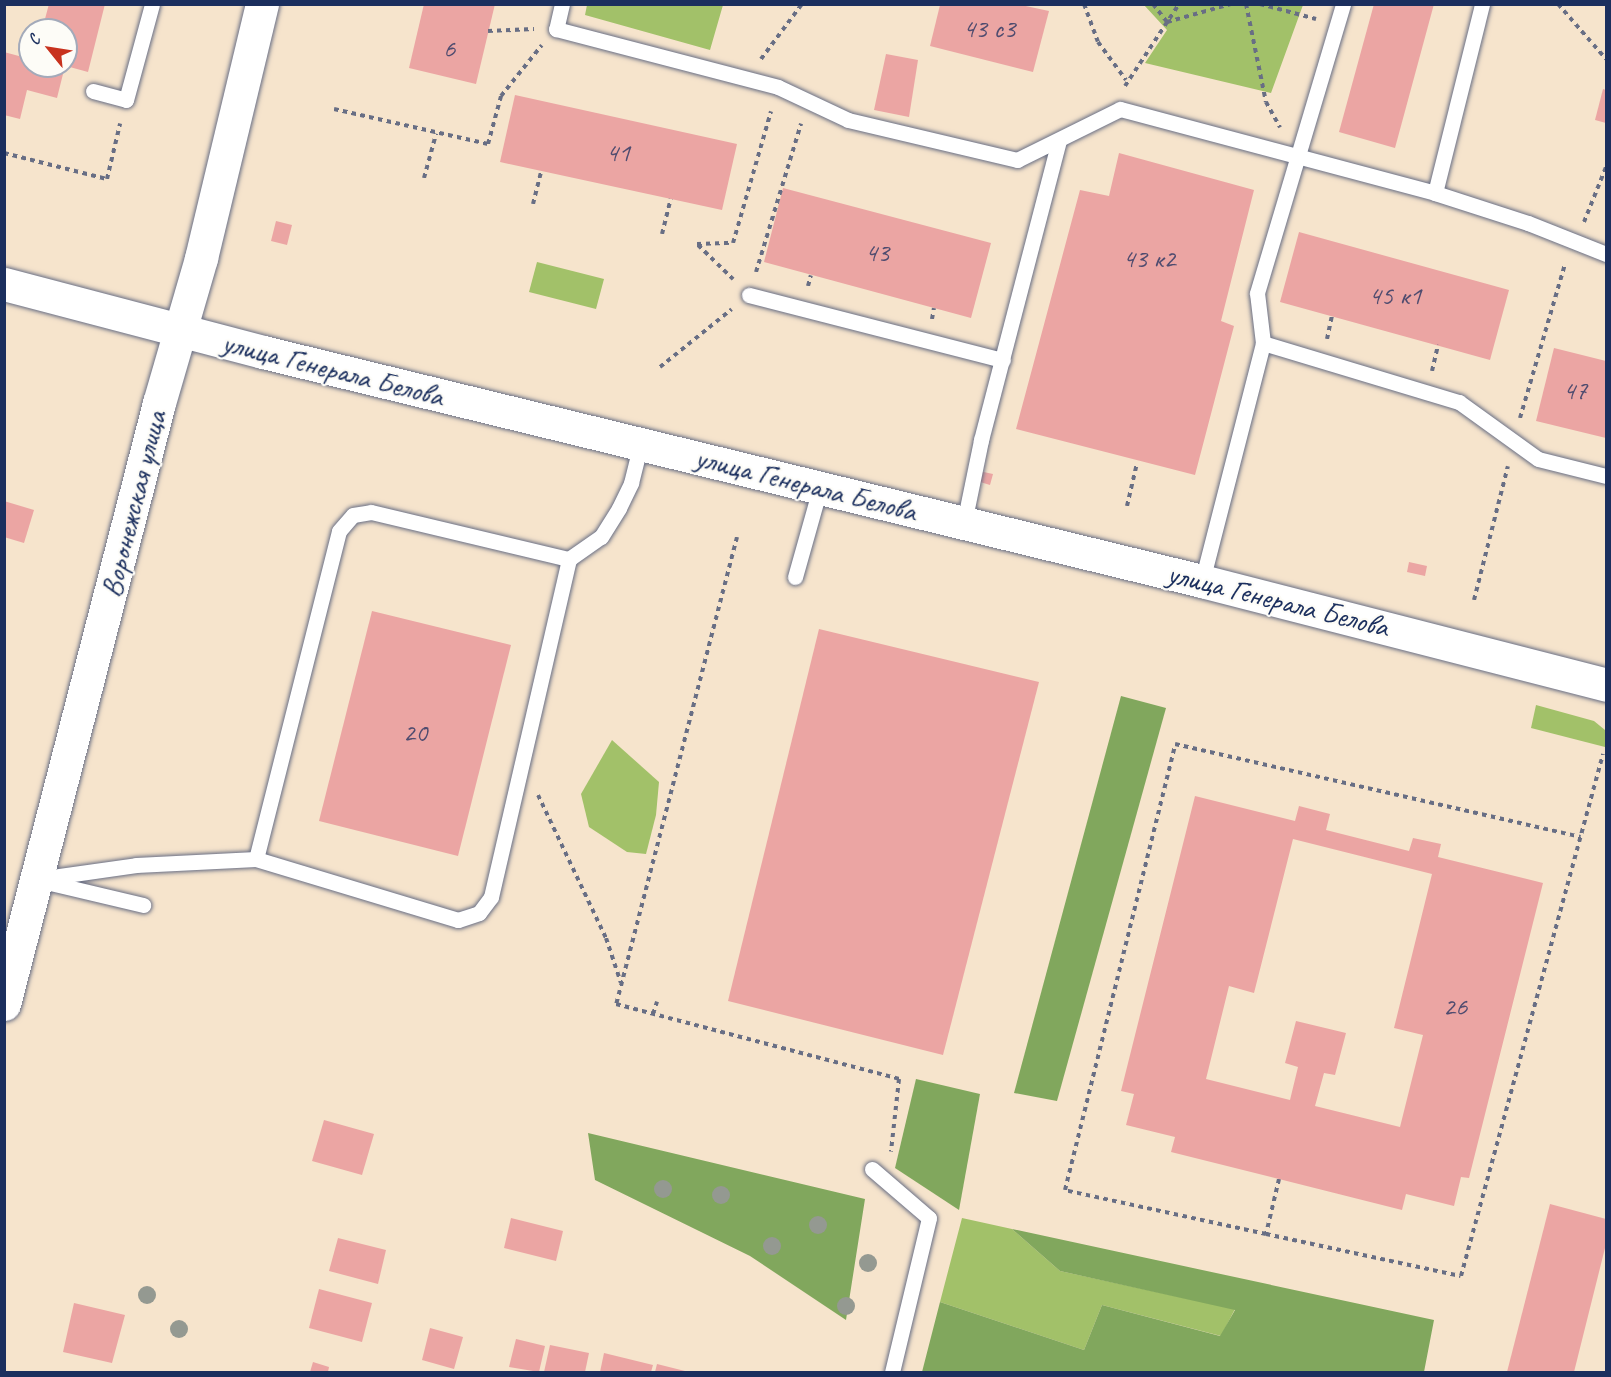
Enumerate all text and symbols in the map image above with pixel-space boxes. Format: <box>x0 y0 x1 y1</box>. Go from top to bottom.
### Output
house number: 43 с3 <box>963 13 1015 45</box>
north arrow <box>18 18 78 78</box>
text: С <box>24 32 45 48</box>
house number: 6 <box>443 33 455 65</box>
house number: 41 <box>606 137 630 169</box>
house number: 43 <box>865 237 889 269</box>
house number: 43 к2 <box>1123 243 1175 275</box>
house number: 45 к1 <box>1369 280 1421 312</box>
street label: улица Генерала Белова <box>219 324 447 414</box>
house number: 47 <box>1563 375 1587 407</box>
street label: Воронежская улица <box>92 406 174 602</box>
street label: улица Генерала Белова <box>692 439 920 529</box>
street label: улица Генерала Белова <box>1164 555 1392 645</box>
house number: 20 <box>403 717 427 749</box>
house number: 26 <box>1443 991 1467 1023</box>

